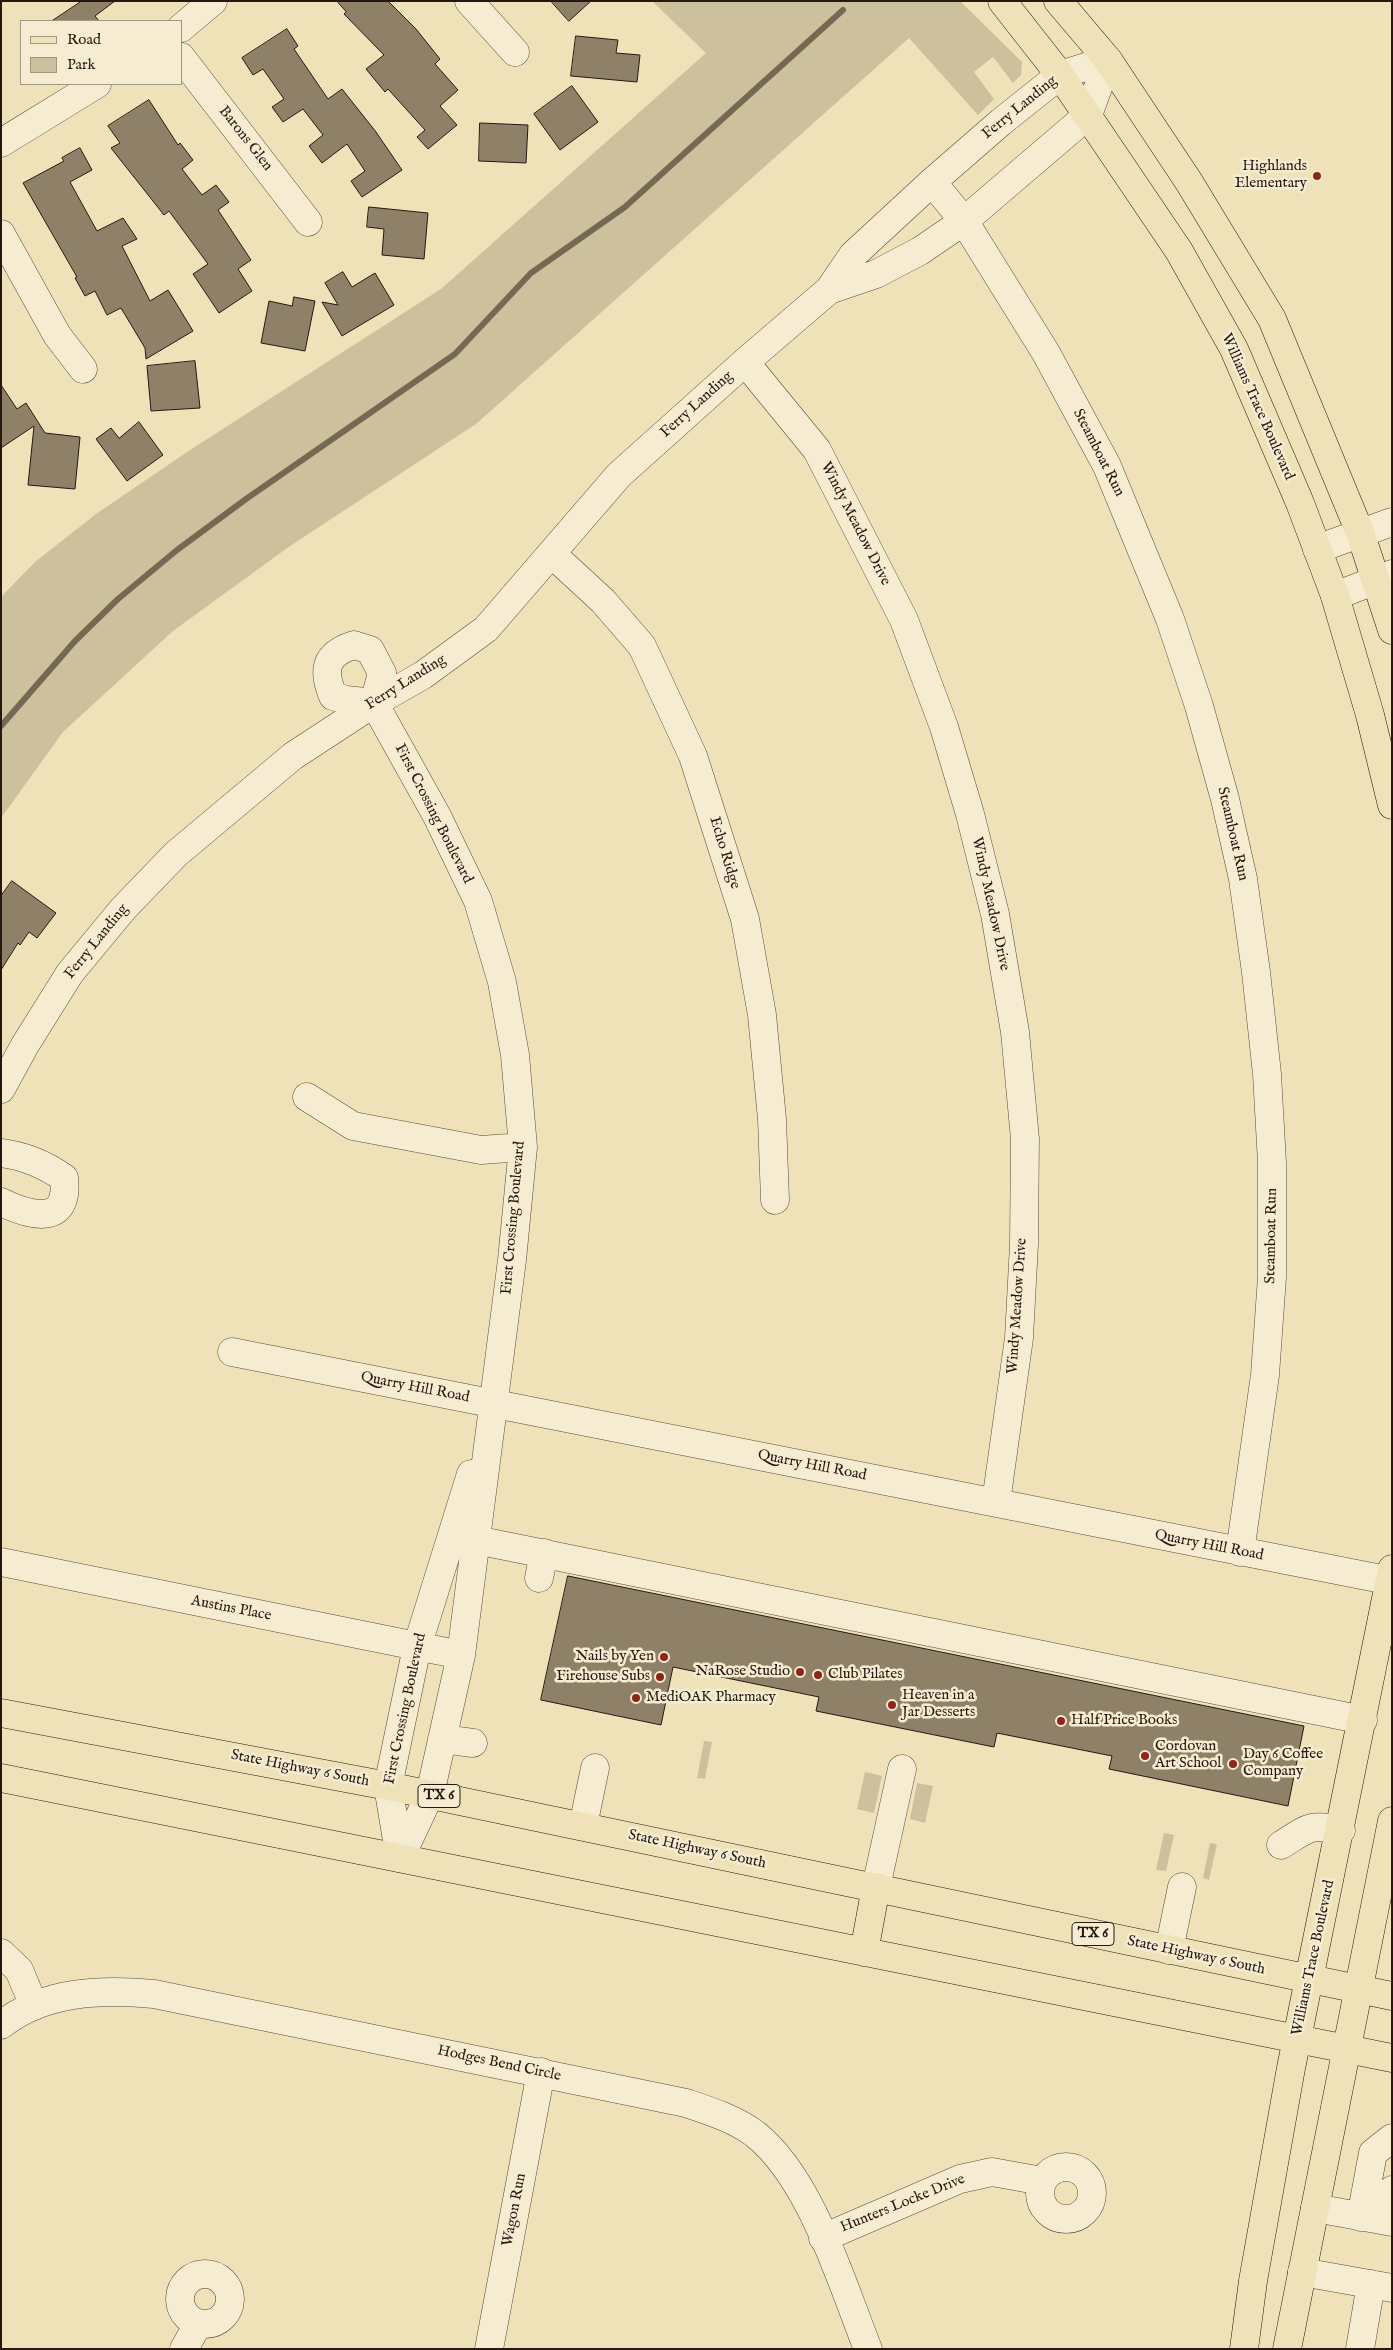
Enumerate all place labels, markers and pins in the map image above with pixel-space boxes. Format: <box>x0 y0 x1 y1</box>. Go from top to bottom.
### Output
place label: Highlands Elementary <box>1235 158 1307 193</box>
marker: Highlands Elementary <box>1311 170 1323 182</box>
place label: Nails by Yen <box>576 1648 654 1666</box>
marker: Nails by Yen <box>658 1651 670 1663</box>
place label: NaRose Studio <box>695 1663 790 1681</box>
marker: NaRose Studio <box>794 1666 806 1678</box>
place label: Club Pilates <box>828 1666 902 1684</box>
place label: Firehouse Subs <box>556 1668 650 1686</box>
marker: Club Pilates <box>812 1669 824 1681</box>
marker: Firehouse Subs <box>654 1671 666 1683</box>
place label: Heaven in a Jar Desserts <box>902 1687 975 1722</box>
place label: MediOAK Pharmacy <box>646 1689 776 1707</box>
marker: MediOAK Pharmacy <box>630 1692 642 1704</box>
marker: Heaven in a Jar Desserts <box>886 1699 898 1711</box>
place label: Half Price Books <box>1071 1712 1177 1730</box>
marker: Half Price Books <box>1055 1715 1067 1727</box>
place label: Cordovan Art School <box>1155 1738 1221 1773</box>
place label: Day 6 Coffee Company <box>1243 1746 1323 1781</box>
marker: Cordovan Art School <box>1139 1750 1151 1762</box>
marker: Day 6 Coffee Company <box>1227 1758 1239 1770</box>

